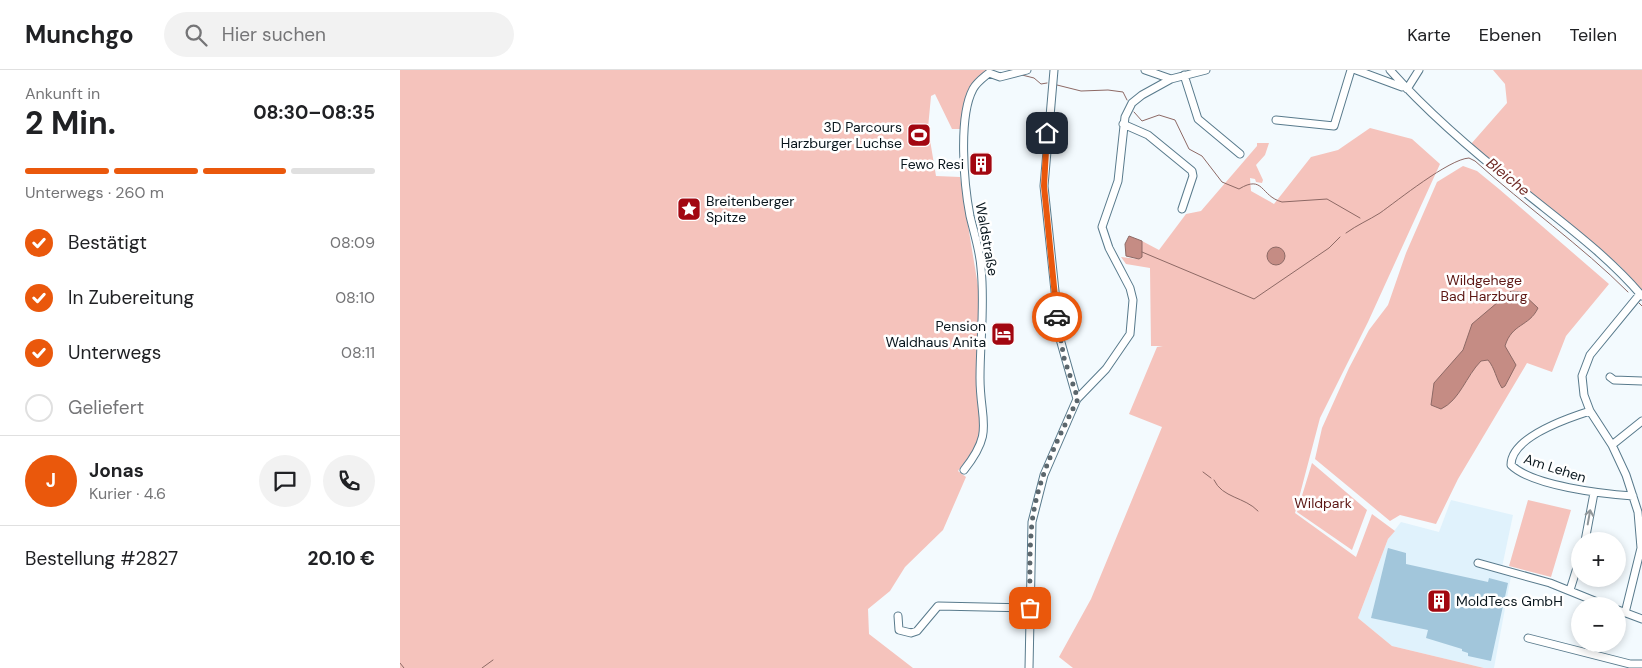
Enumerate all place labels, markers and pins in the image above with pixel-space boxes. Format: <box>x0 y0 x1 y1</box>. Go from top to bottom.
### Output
pin <box>1026 112 1068 154</box>
place label: 3D Parcours Harzburger Luchse <box>781 118 902 152</box>
sports icon: 3D Parcours Harzburger Luchse <box>906 122 932 148</box>
building icon: Fewo Resi <box>968 151 994 177</box>
place label: Fewo Resi <box>900 155 964 173</box>
place label: Breitenberger Spitze <box>706 192 794 226</box>
place icon: Breitenberger Spitze <box>676 196 702 222</box>
place label: Pension Waldhaus Anita <box>885 317 986 351</box>
hotel icon: Pension Waldhaus Anita <box>990 321 1016 347</box>
pin <box>1009 587 1051 629</box>
building icon: MoldTecs GmbH <box>1426 588 1452 614</box>
place label: MoldTecs GmbH <box>1456 592 1563 610</box>

